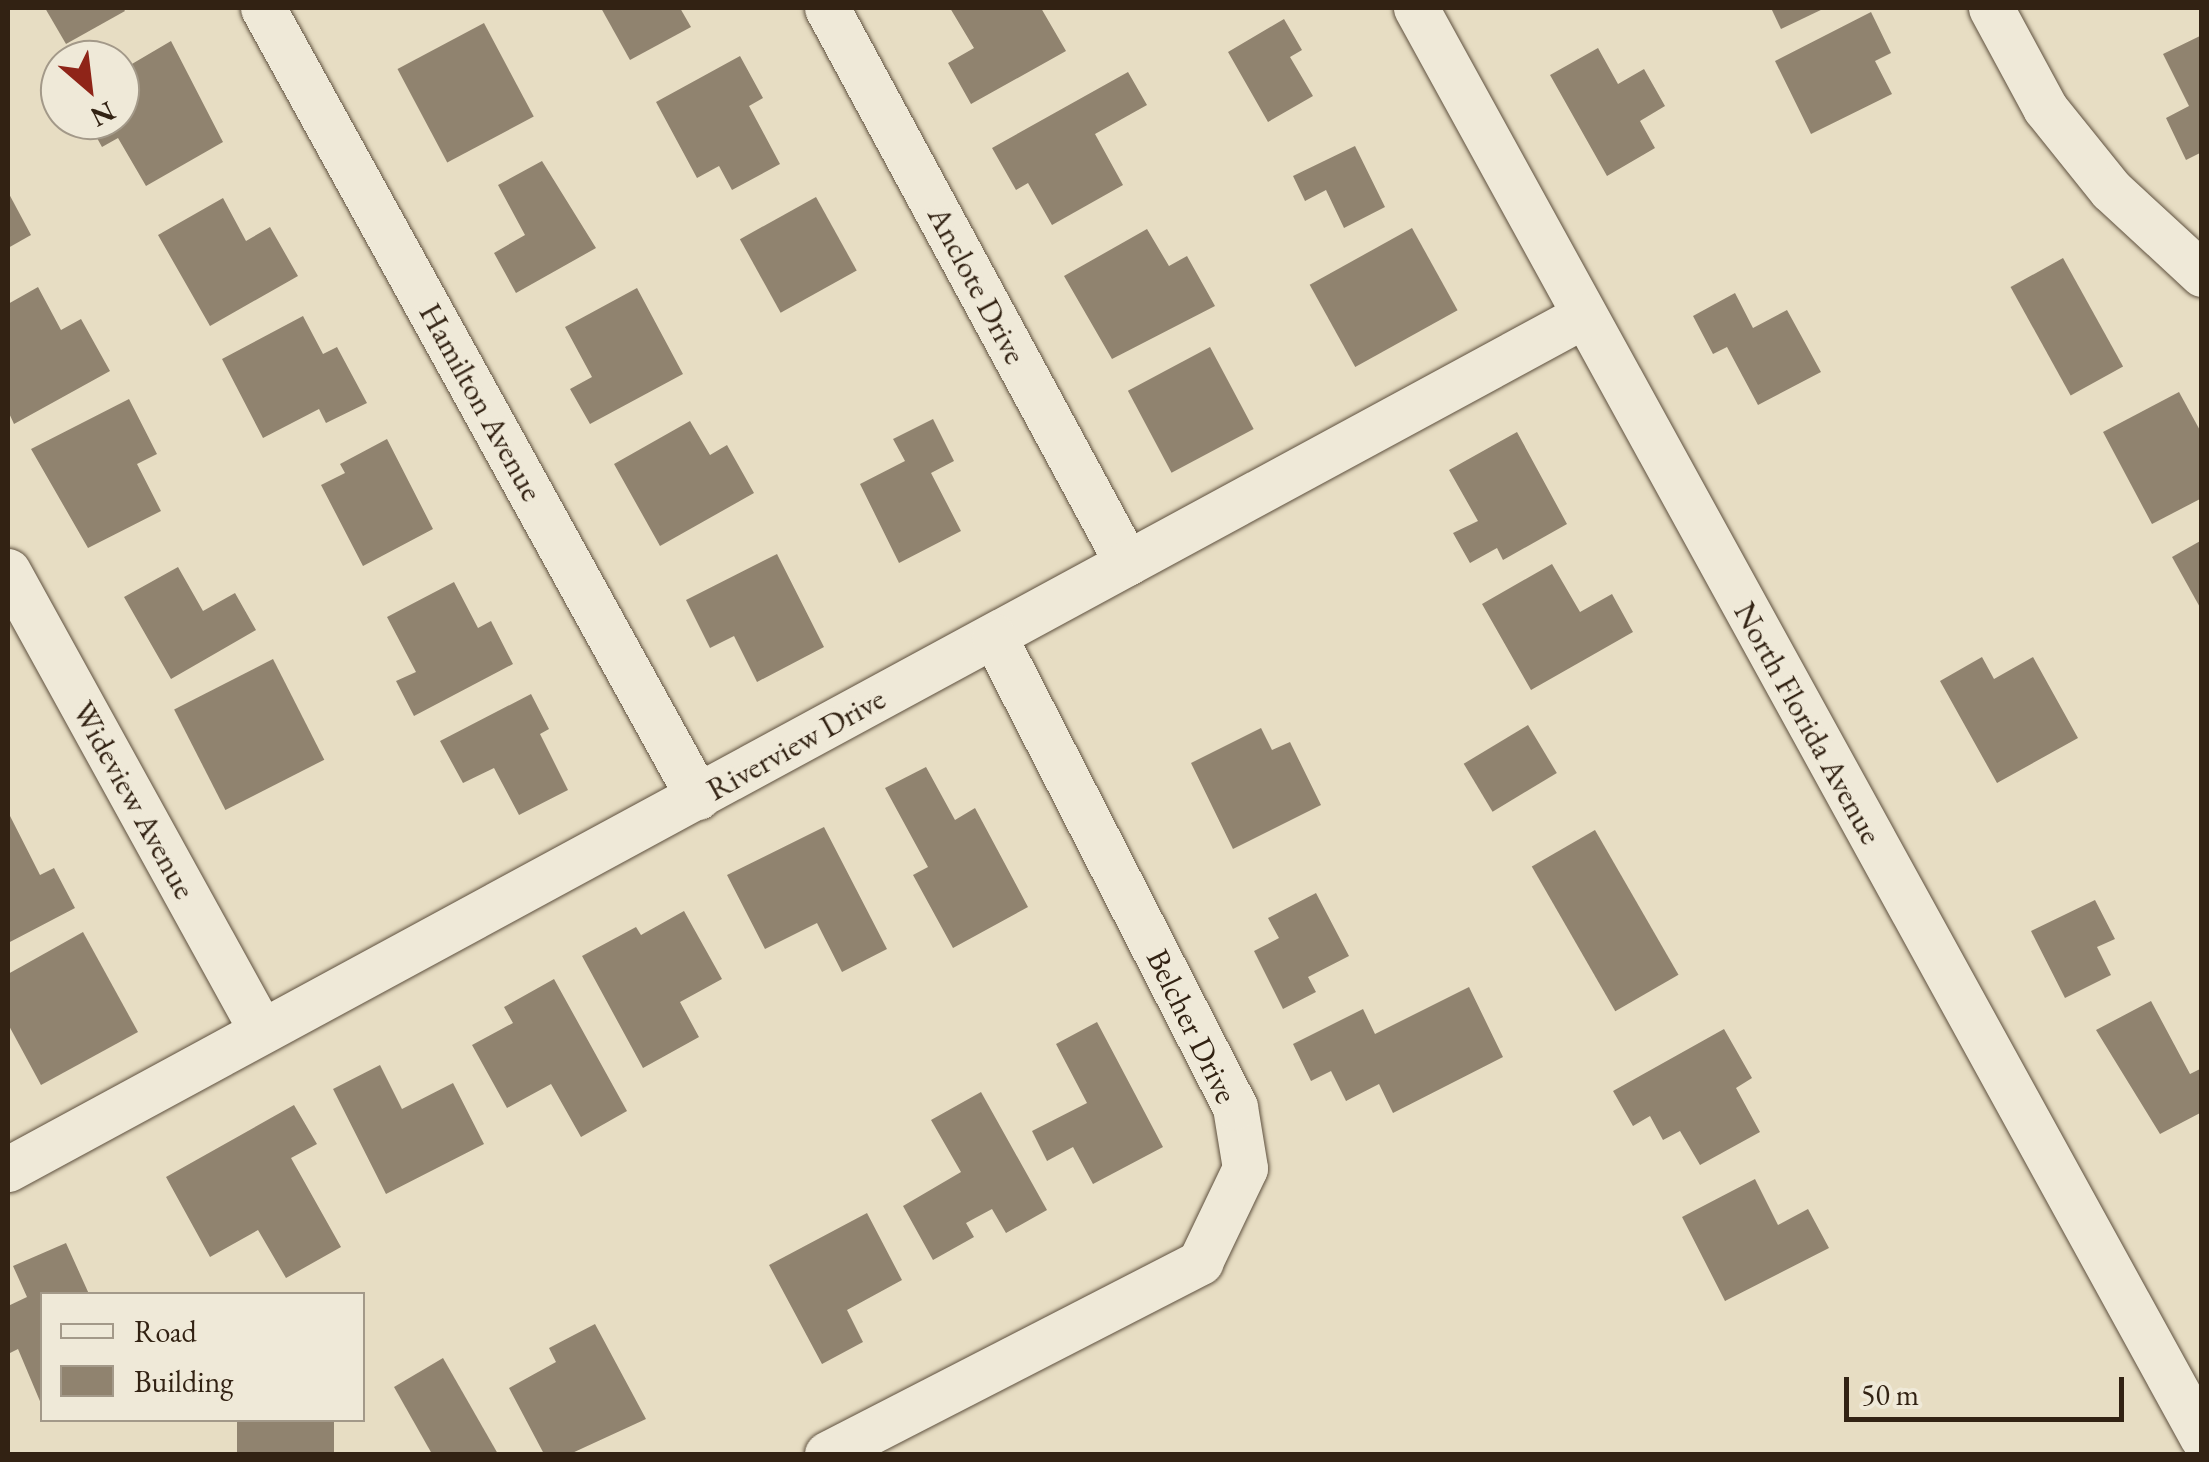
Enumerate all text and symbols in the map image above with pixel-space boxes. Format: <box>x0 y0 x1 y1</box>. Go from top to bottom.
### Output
north arrow <box>40 40 140 140</box>
text: N <box>85 94 122 136</box>
street label: Anclote Drive <box>919 200 1035 370</box>
street label: Hamilton Avenue <box>411 296 551 508</box>
street label: North Florida Avenue <box>1726 595 1890 851</box>
street label: Riverview Drive <box>700 679 892 809</box>
street label: Wideview Avenue <box>64 695 204 905</box>
street label: Belcher Drive <box>1138 943 1246 1109</box>
legend <box>40 1292 365 1422</box>
text: Road <box>134 1312 197 1351</box>
scale bar <box>1849 1357 2129 1419</box>
text: Building <box>134 1362 233 1401</box>
text: 50 m <box>1861 1375 1919 1414</box>

